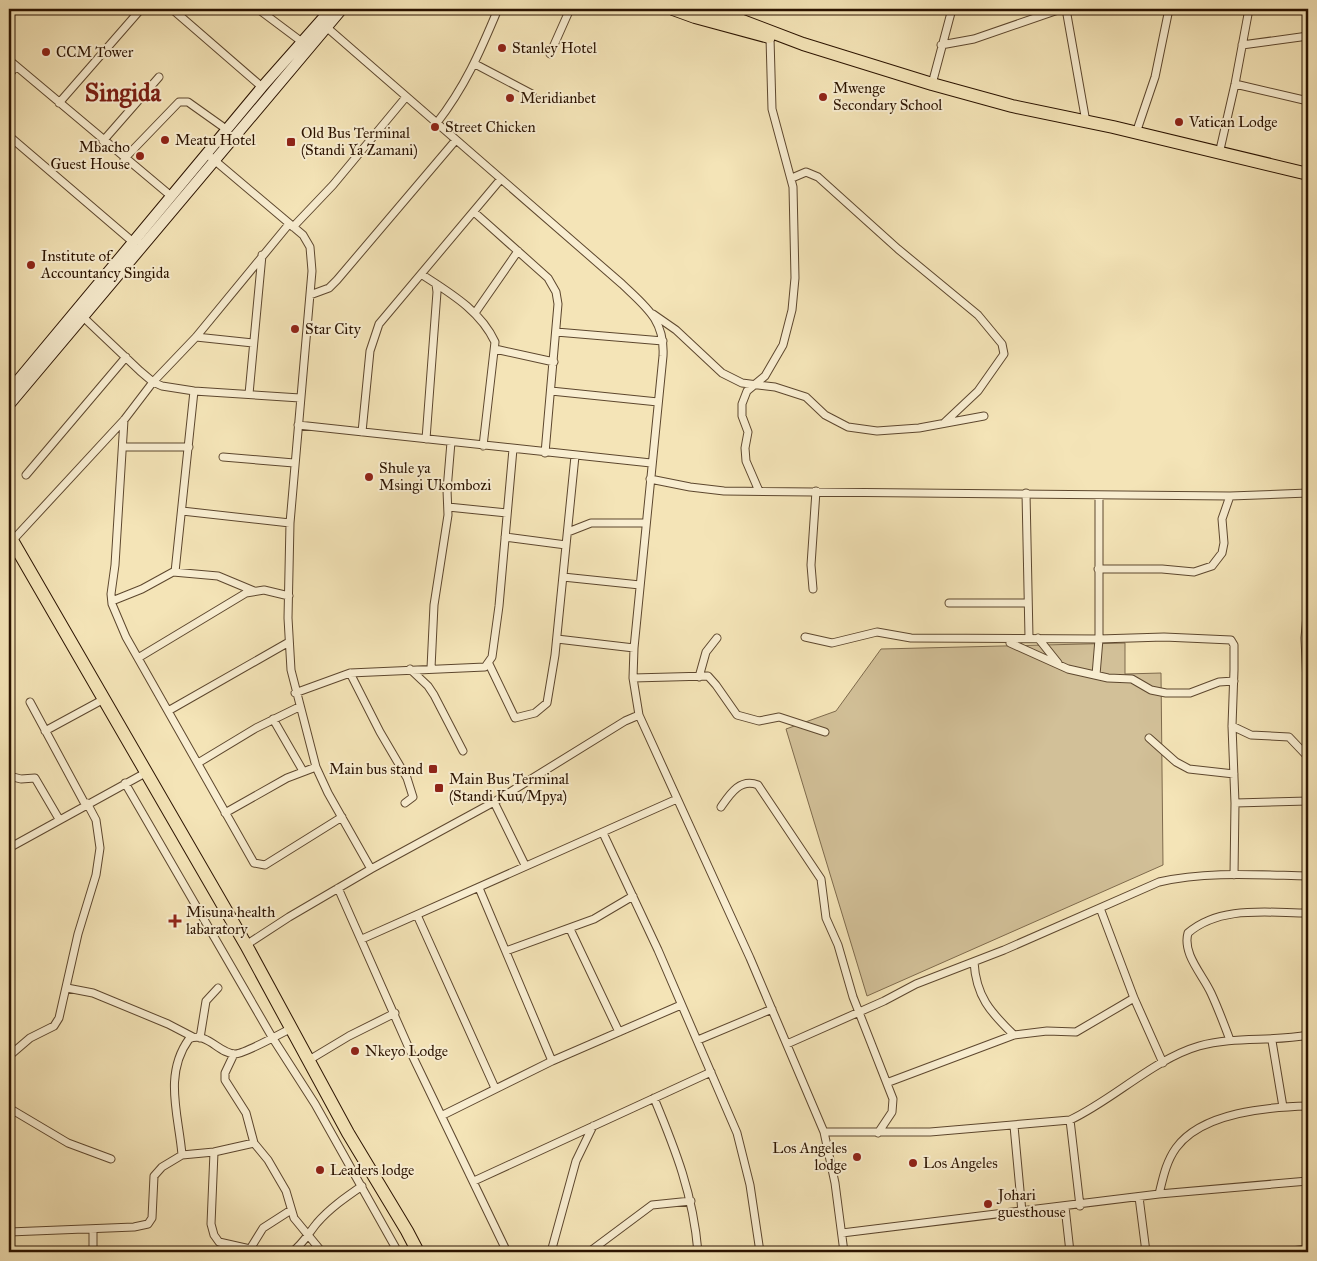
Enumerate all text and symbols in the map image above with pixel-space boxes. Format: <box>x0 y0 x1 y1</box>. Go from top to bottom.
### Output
place label: Stanley Hotel <box>512 39 598 57</box>
marker: Stanley Hotel <box>496 42 508 54</box>
place label: CCM Tower <box>56 43 134 61</box>
marker: CCM Tower <box>40 46 52 58</box>
district label: Singida <box>85 77 162 109</box>
place label: Mwenge Secondary School <box>833 79 943 114</box>
place label: Meridianbet <box>520 89 597 107</box>
marker: Mwenge Secondary School <box>817 91 829 103</box>
marker: Meridianbet <box>504 92 516 104</box>
place label: Vatican Lodge <box>1188 113 1278 131</box>
marker: Vatican Lodge <box>1173 116 1185 128</box>
place label: Street Chicken <box>445 118 536 136</box>
marker: Street Chicken <box>429 121 441 133</box>
place label: Old Bus Terminal (Standi Ya Zamani) <box>301 124 418 160</box>
place label: Meatu Hotel <box>175 131 256 149</box>
marker: Meatu Hotel <box>159 134 171 146</box>
marker: Old Bus Terminal (Standi Ya Zamani) <box>285 136 297 148</box>
place label: Mbacho Guest House <box>51 138 130 173</box>
marker: Mbacho Guest House <box>134 150 146 162</box>
place label: Institute of Accountancy Singida <box>40 247 170 282</box>
marker: Institute of Accountancy Singida <box>25 259 37 271</box>
place label: Star City <box>305 320 362 338</box>
marker: Star City <box>289 323 301 335</box>
place label: Shule ya Msingi Ukombozi <box>379 459 491 494</box>
marker: Shule ya Msingi Ukombozi <box>363 471 375 483</box>
place label: Main bus stand <box>329 760 423 778</box>
marker: Main bus stand <box>427 763 439 775</box>
place label: Main Bus Terminal (Standi Kuu/Mpya) <box>449 770 570 806</box>
marker: Main Bus Terminal (Standi Kuu/Mpya) <box>433 782 445 794</box>
place label: Misuna health labaratory <box>186 903 276 938</box>
marker: Misuna health labaratory <box>168 914 182 928</box>
place label: Nkeyo Lodge <box>365 1042 448 1060</box>
marker: Nkeyo Lodge <box>349 1045 361 1057</box>
place label: Los Angeles lodge <box>772 1139 847 1174</box>
marker: Los Angeles lodge <box>851 1151 863 1163</box>
place label: Los Angeles <box>923 1154 998 1172</box>
marker: Los Angeles <box>907 1157 919 1169</box>
place label: Leaders lodge <box>330 1161 414 1179</box>
marker: Leaders lodge <box>314 1164 326 1176</box>
place label: Johari guesthouse <box>996 1186 1066 1221</box>
marker: Johari guesthouse <box>982 1198 994 1210</box>

